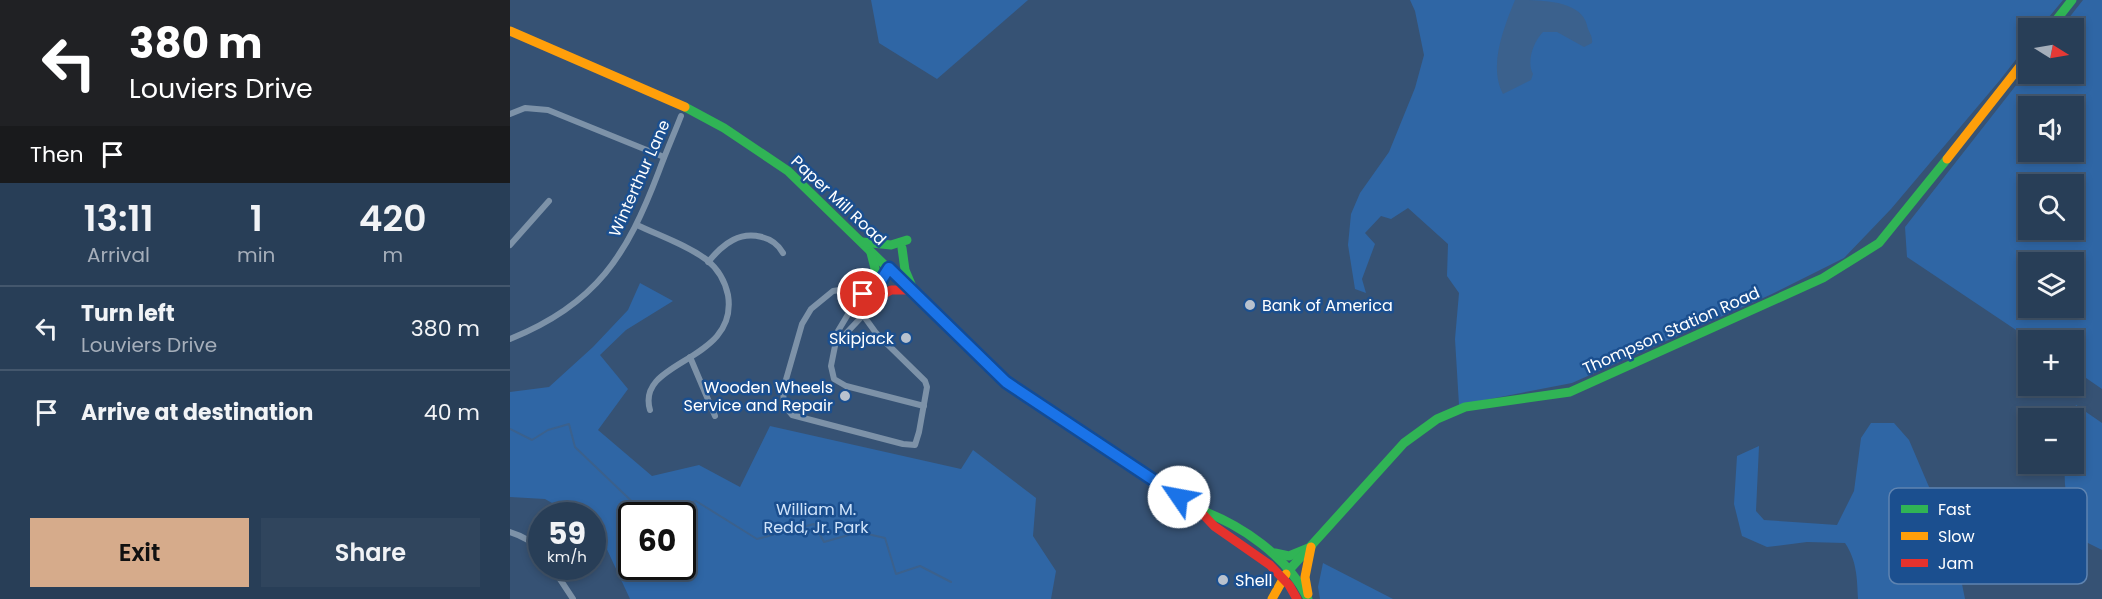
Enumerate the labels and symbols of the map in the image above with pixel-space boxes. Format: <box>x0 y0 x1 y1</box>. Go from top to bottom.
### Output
north arrow <box>2018 18 2084 84</box>
street label: Winterthur Lane <box>603 116 676 240</box>
street label: Paper Mill Road <box>786 150 891 251</box>
pin <box>837 268 888 319</box>
street label: Thompson Station Road <box>1579 281 1763 380</box>
place label: Bank of America <box>1262 294 1393 317</box>
marker: Bank of America <box>1243 298 1257 312</box>
place label: Skipjack <box>829 327 895 350</box>
marker: Skipjack <box>899 331 913 345</box>
place label: Wooden Wheels Service and Repair <box>684 376 833 417</box>
marker: Wooden Wheels Service and Repair <box>838 389 852 403</box>
position arrow <box>1147 465 1211 529</box>
legend <box>1889 488 2087 584</box>
park label: William M. Redd, Jr. Park <box>763 498 869 539</box>
text: Fast <box>1938 498 1971 521</box>
speed limit sign: 60 <box>618 502 696 580</box>
text: Slow <box>1938 525 1975 548</box>
text: Jam <box>1938 552 1974 575</box>
place label: Shell <box>1235 569 1272 592</box>
marker: Shell <box>1216 573 1230 587</box>

